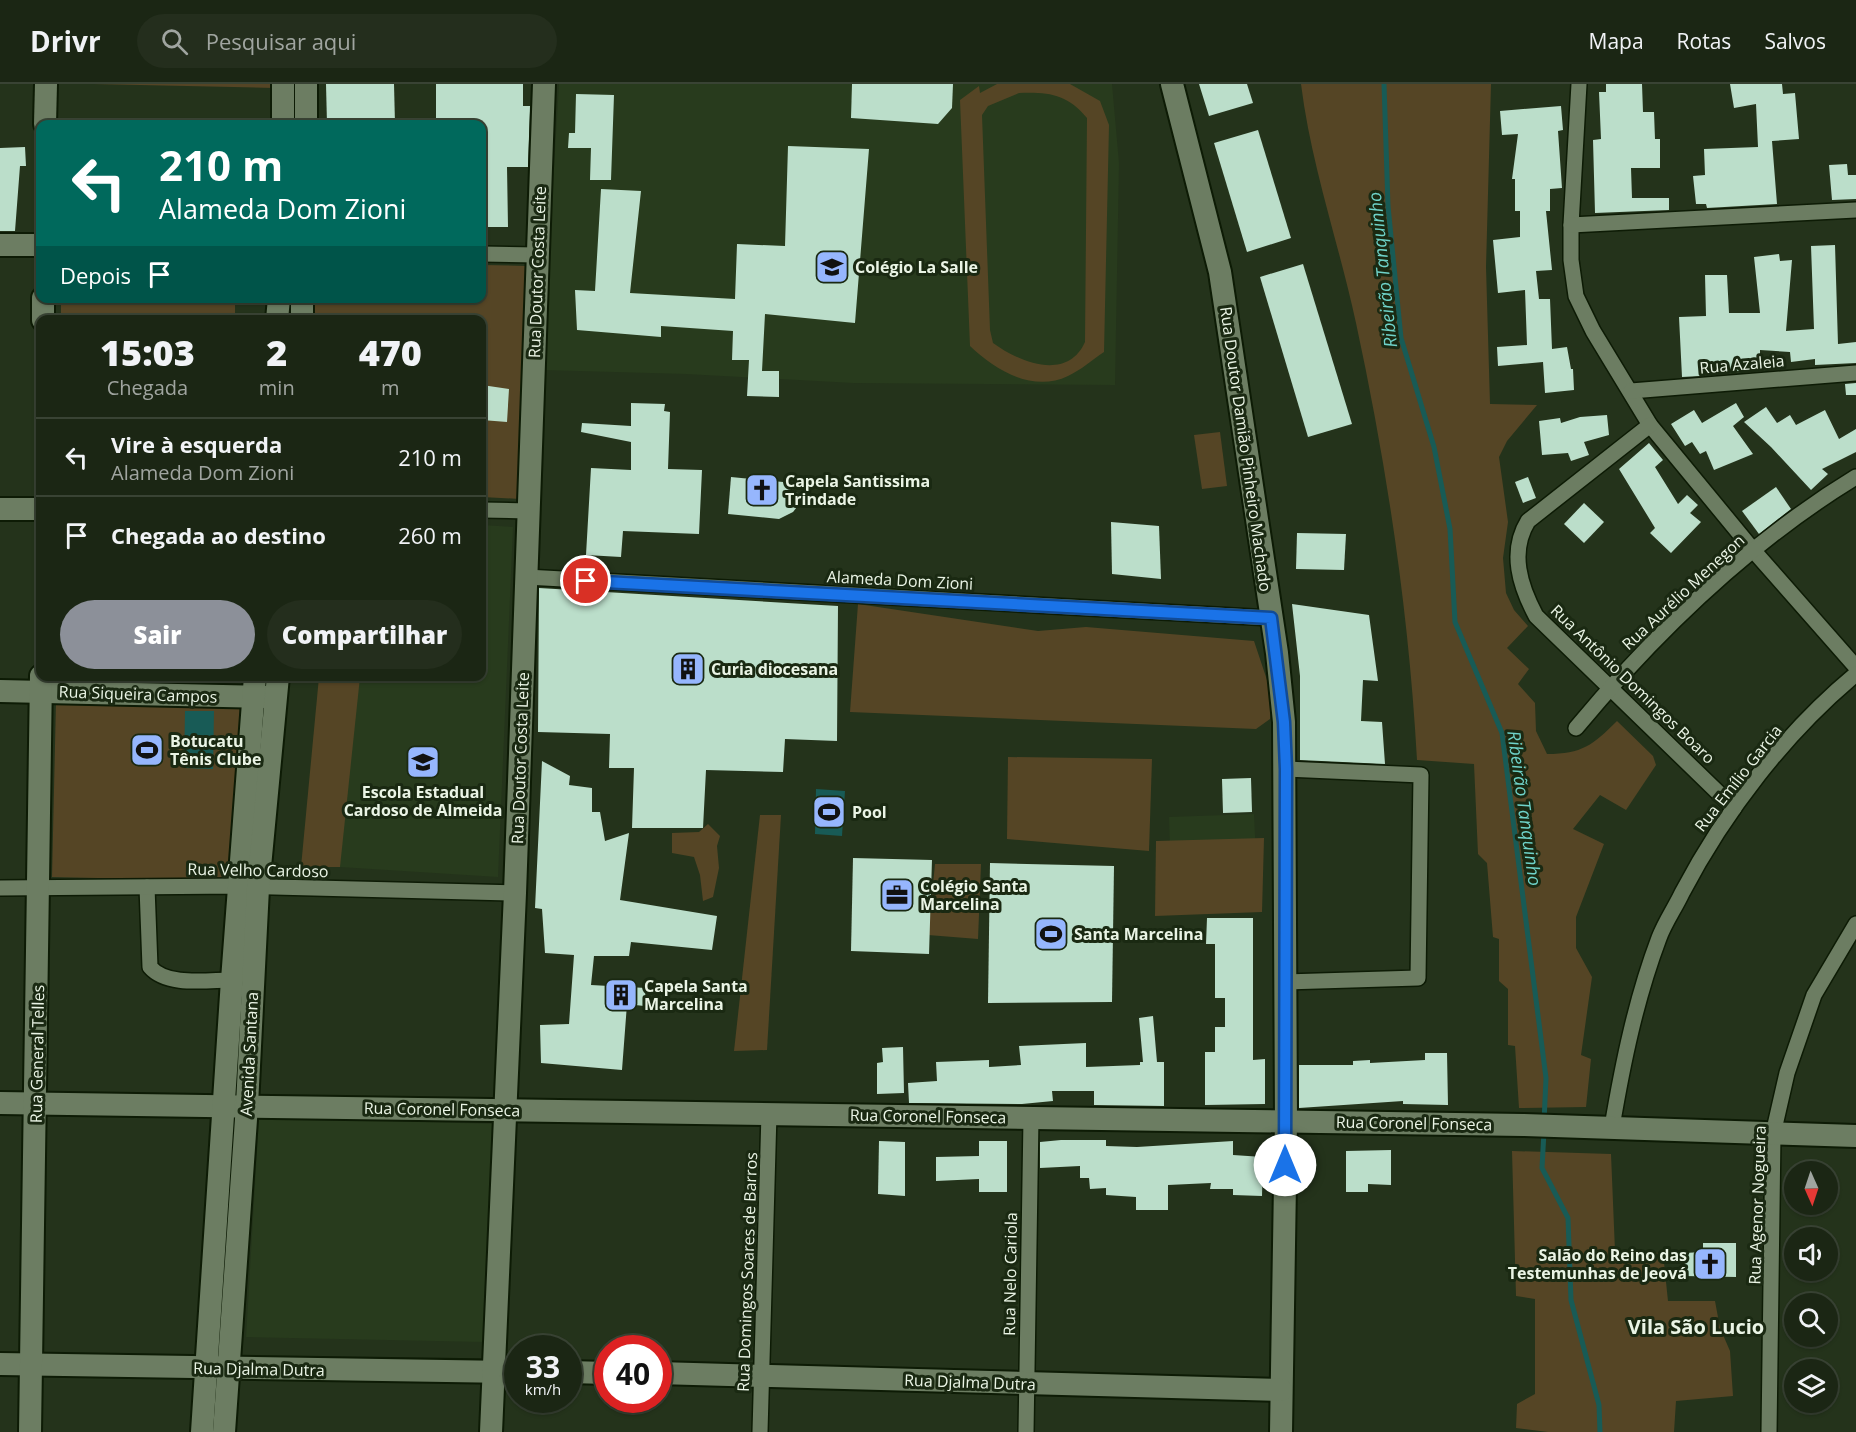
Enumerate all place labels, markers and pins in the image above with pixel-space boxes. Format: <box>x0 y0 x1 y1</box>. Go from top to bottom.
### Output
school or university icon: Colégio La Salle <box>814 249 850 285</box>
place label: Colégio La Salle <box>855 256 978 278</box>
place label: Capela Santissima Trindade <box>785 470 930 510</box>
church icon: Capela Santissima Trindade <box>744 472 780 508</box>
pin <box>560 555 611 606</box>
building icon: Curia diocesana <box>670 651 706 687</box>
place label: Curia diocesana <box>711 658 838 680</box>
place label: Botucatu Tênis Clube <box>170 730 261 770</box>
sports icon: Botucatu Tênis Clube <box>129 732 165 768</box>
school or university icon: Escola Estadual Cardoso de Almeida <box>405 744 441 780</box>
place label: Escola Estadual Cardoso de Almeida <box>344 781 502 821</box>
sports icon: Pool <box>811 794 847 830</box>
place label: Pool <box>852 801 887 823</box>
place label: Colégio Santa Marcelina <box>920 875 1028 915</box>
office icon: Colégio Santa Marcelina <box>879 877 915 913</box>
sports icon: Santa Marcelina <box>1033 916 1069 952</box>
place label: Santa Marcelina <box>1074 923 1203 945</box>
place label: Capela Santa Marcelina <box>644 975 748 1015</box>
building icon: Capela Santa Marcelina <box>603 977 639 1013</box>
place label: Salão do Reino das Testemunhas de Jeová <box>1508 1244 1687 1284</box>
church icon: Salão do Reino das Testemunhas de Jeová <box>1692 1246 1728 1282</box>

